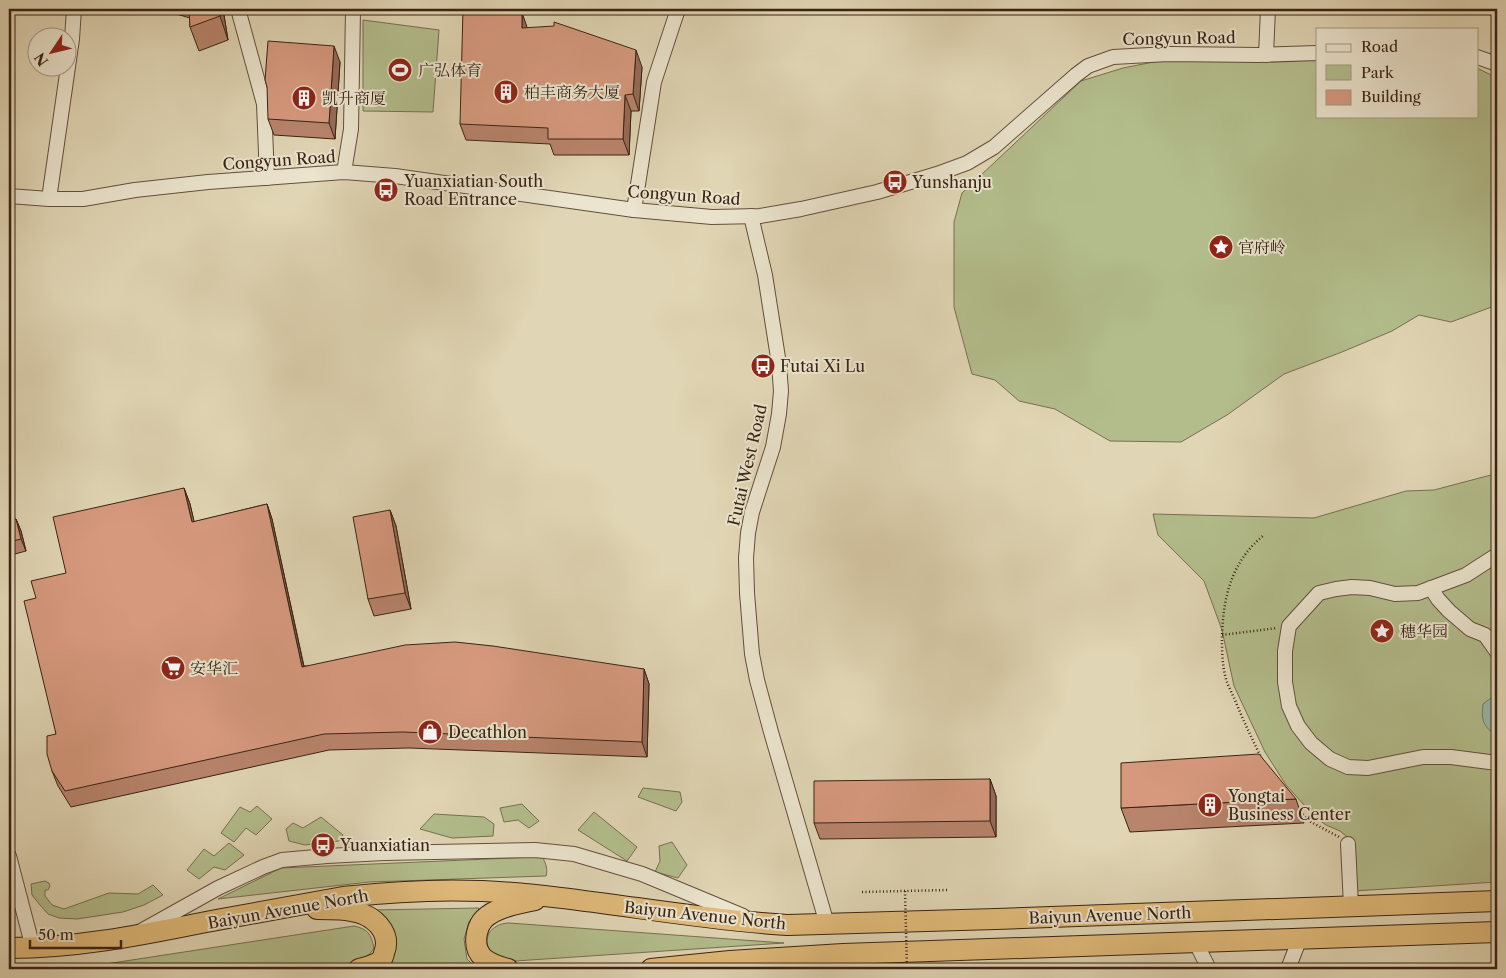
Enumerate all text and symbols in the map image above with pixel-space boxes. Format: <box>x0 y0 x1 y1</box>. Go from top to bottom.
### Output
street label: Congyun Road <box>1122 27 1236 49</box>
north arrow <box>28 28 78 78</box>
legend <box>1316 28 1478 118</box>
text: Road <box>1361 37 1398 56</box>
text: N <box>30 49 52 70</box>
sports icon: 广弘体育 <box>387 57 413 83</box>
place label: 广弘体育 <box>418 60 482 80</box>
text: Park <box>1361 63 1395 82</box>
building icon: 柏丰商务大厦 <box>493 79 519 105</box>
place label: 柏丰商务大厦 <box>524 82 620 102</box>
building icon: 凯升商厦 <box>291 85 317 111</box>
text: Building <box>1361 87 1421 106</box>
place label: 凯升商厦 <box>322 88 386 108</box>
street label: Congyun Road <box>222 146 336 174</box>
bus stop icon: Yunshanju <box>882 169 908 195</box>
place label: Yuanxiatian South Road Entrance <box>403 171 543 209</box>
place label: Yunshanju <box>911 172 992 192</box>
bus stop icon: Yuanxiatian South Road Entrance <box>373 177 399 203</box>
street label: Congyun Road <box>627 181 741 209</box>
place icon: 官府岭 <box>1208 234 1234 260</box>
place label: 官府岭 <box>1238 237 1286 257</box>
bus stop icon: Futai Xi Lu <box>750 353 776 379</box>
place label: Futai Xi Lu <box>780 356 865 376</box>
street label: Futai West Road <box>723 402 771 528</box>
place icon: 穗华园 <box>1369 618 1395 644</box>
place label: 穗华园 <box>1400 621 1448 641</box>
supermarket icon: 安华汇 <box>160 655 186 681</box>
place label: 安华汇 <box>190 658 238 678</box>
shop icon: Decathlon <box>417 719 443 745</box>
place label: Decathlon <box>448 722 527 742</box>
place label: Yongtai Business Center <box>1227 786 1351 824</box>
building icon: Yongtai Business Center <box>1197 792 1223 818</box>
bus stop icon: Yuanxiatian <box>310 832 336 858</box>
place label: Yuanxiatian <box>339 835 430 855</box>
street label: Baiyun Avenue North <box>206 885 370 933</box>
street label: Baiyun Avenue North <box>623 897 787 933</box>
street label: Baiyun Avenue North <box>1028 902 1192 928</box>
scale bar <box>30 918 121 950</box>
text: 50 m <box>38 925 74 944</box>

